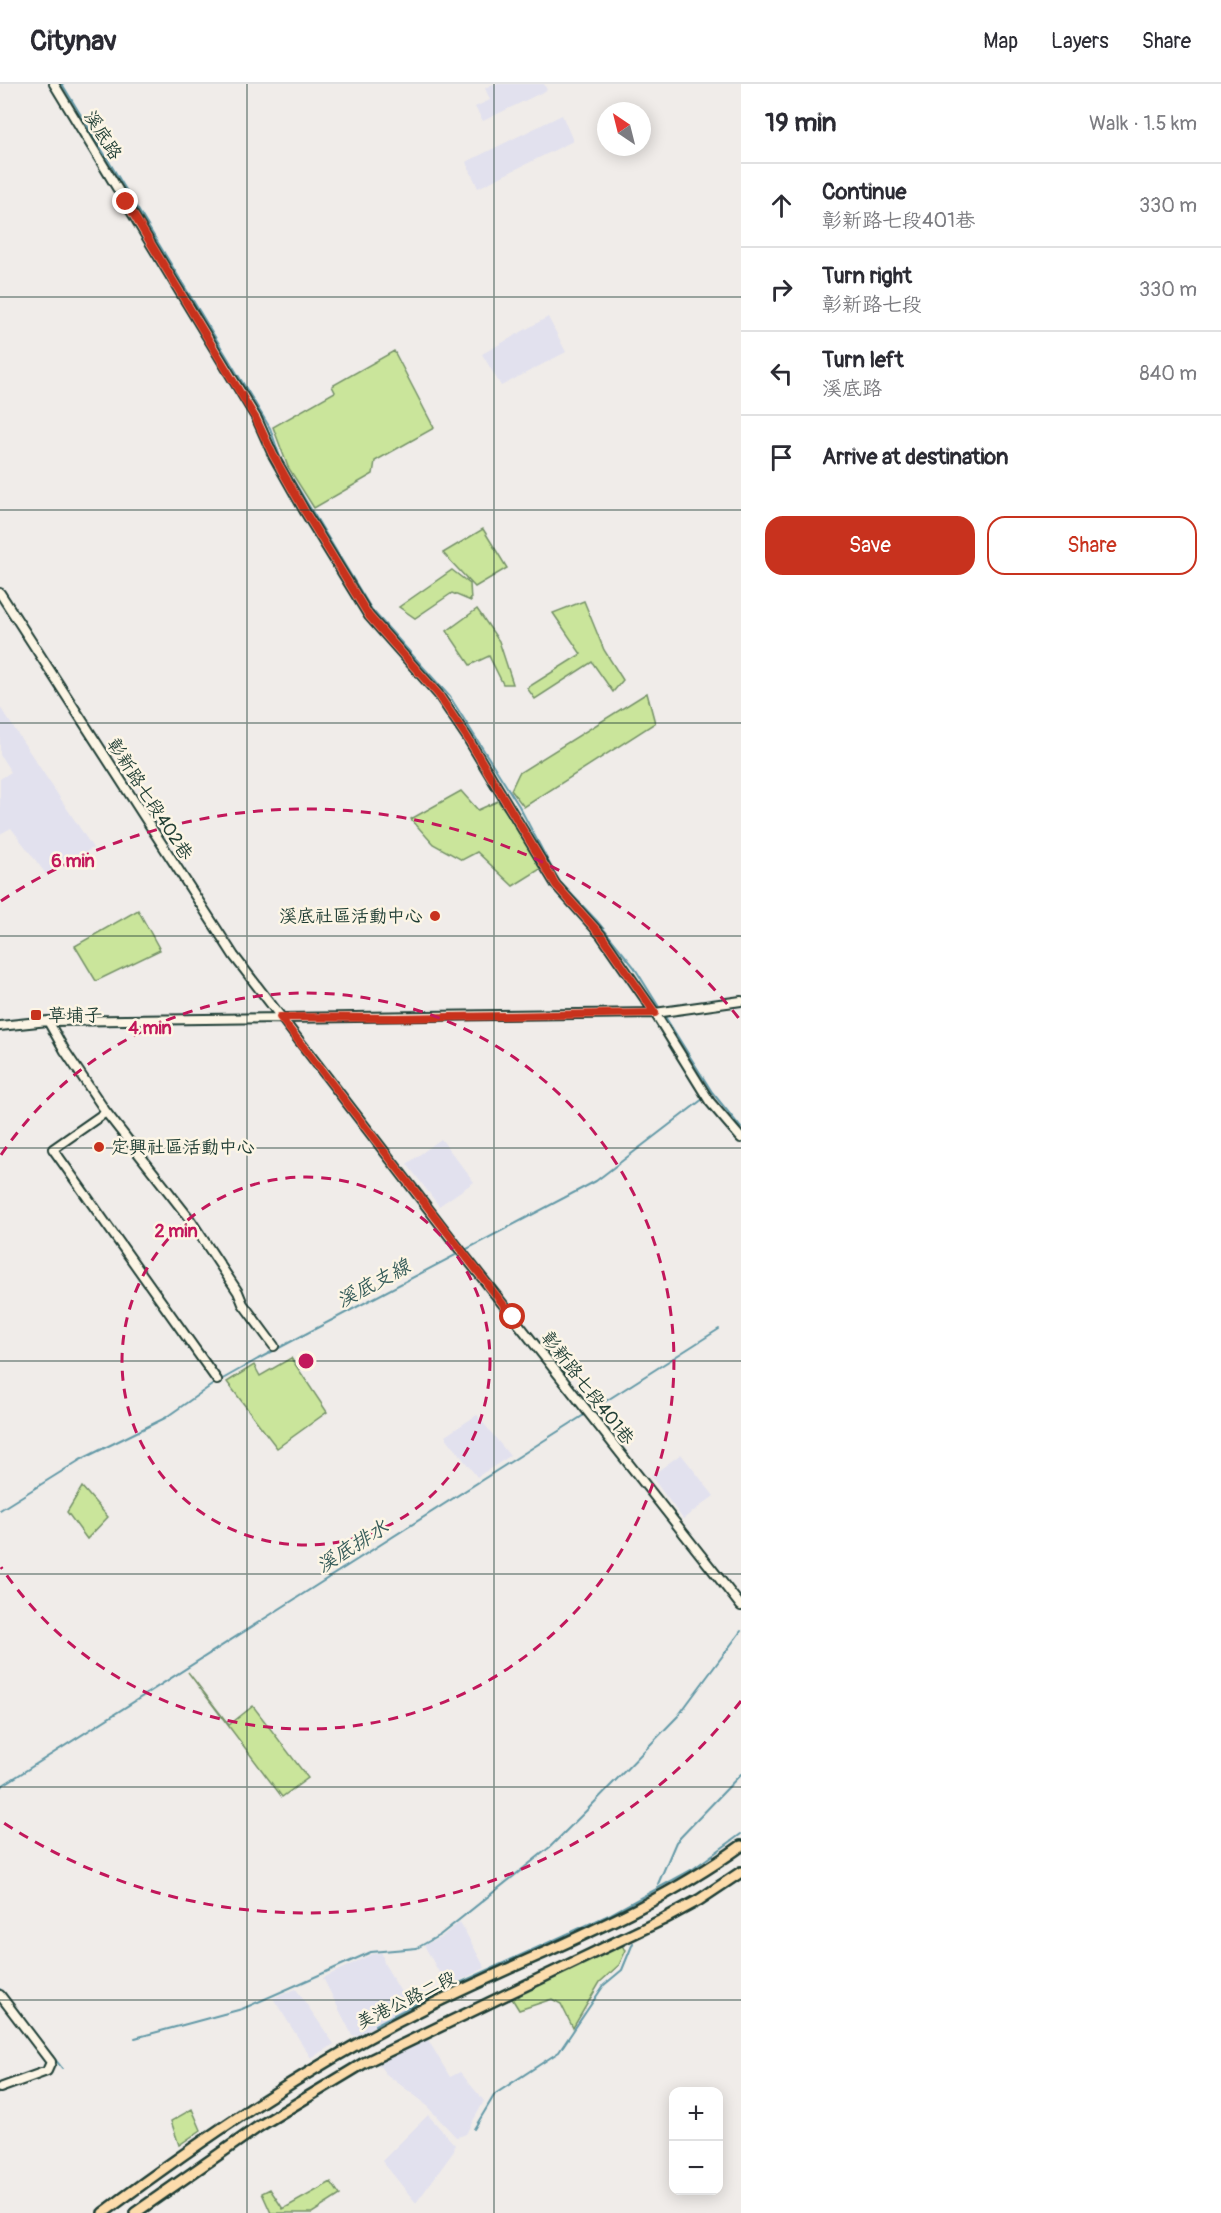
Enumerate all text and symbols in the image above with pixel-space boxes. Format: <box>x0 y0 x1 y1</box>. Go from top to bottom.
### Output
text: Citynav <box>30 24 117 59</box>
text: Map <box>983 28 1018 55</box>
text: Layers <box>1051 28 1109 55</box>
text: Share <box>1142 28 1191 55</box>
north arrow <box>597 102 651 156</box>
street label: 溪底路 <box>79 106 127 164</box>
text: 19 min <box>765 107 836 139</box>
text: Walk · 1.5 km <box>1089 111 1197 136</box>
text: Continue <box>822 178 906 206</box>
route end <box>112 188 138 214</box>
icon: ahead <box>765 189 798 222</box>
text: 330 m <box>1139 193 1197 218</box>
text: 彰新路七段401巷 <box>822 208 975 233</box>
text: Turn right <box>822 262 912 290</box>
icon: right <box>765 273 798 306</box>
text: 330 m <box>1139 277 1197 302</box>
text: 彰新路七段 <box>822 292 922 317</box>
text: Turn left <box>822 346 904 374</box>
icon: left <box>765 357 798 390</box>
text: 840 m <box>1140 361 1197 386</box>
text: 溪底路 <box>822 376 882 401</box>
icon: arrive <box>765 441 798 474</box>
text: Arrive at destination <box>822 443 1008 471</box>
button: Save <box>765 516 975 575</box>
button: Share <box>987 516 1197 575</box>
street label: 彰新路七段402巷 <box>102 734 198 865</box>
text: 6 min <box>51 850 95 873</box>
place label: 溪底社區活動中心 <box>279 905 423 928</box>
marker: 溪底社區活動中心 <box>428 909 442 923</box>
place label: 草埔子 <box>48 1004 102 1027</box>
marker: 草埔子 <box>29 1008 43 1022</box>
text: 4 min <box>128 1017 172 1040</box>
place label: 定興社區活動中心 <box>111 1136 255 1159</box>
marker: 定興社區活動中心 <box>92 1140 106 1154</box>
text: 2 min <box>154 1220 198 1243</box>
water label: 溪底支線 <box>332 1253 415 1313</box>
route start <box>499 1303 525 1329</box>
street label: 彰新路七段401巷 <box>536 1327 639 1450</box>
centre of rings <box>296 1351 316 1371</box>
water label: 溪底排水 <box>312 1514 394 1578</box>
street label: 美港公路二段 <box>353 1966 460 2034</box>
map controls <box>669 2087 723 2195</box>
button: + <box>669 2087 723 2141</box>
button: − <box>669 2141 723 2195</box>

